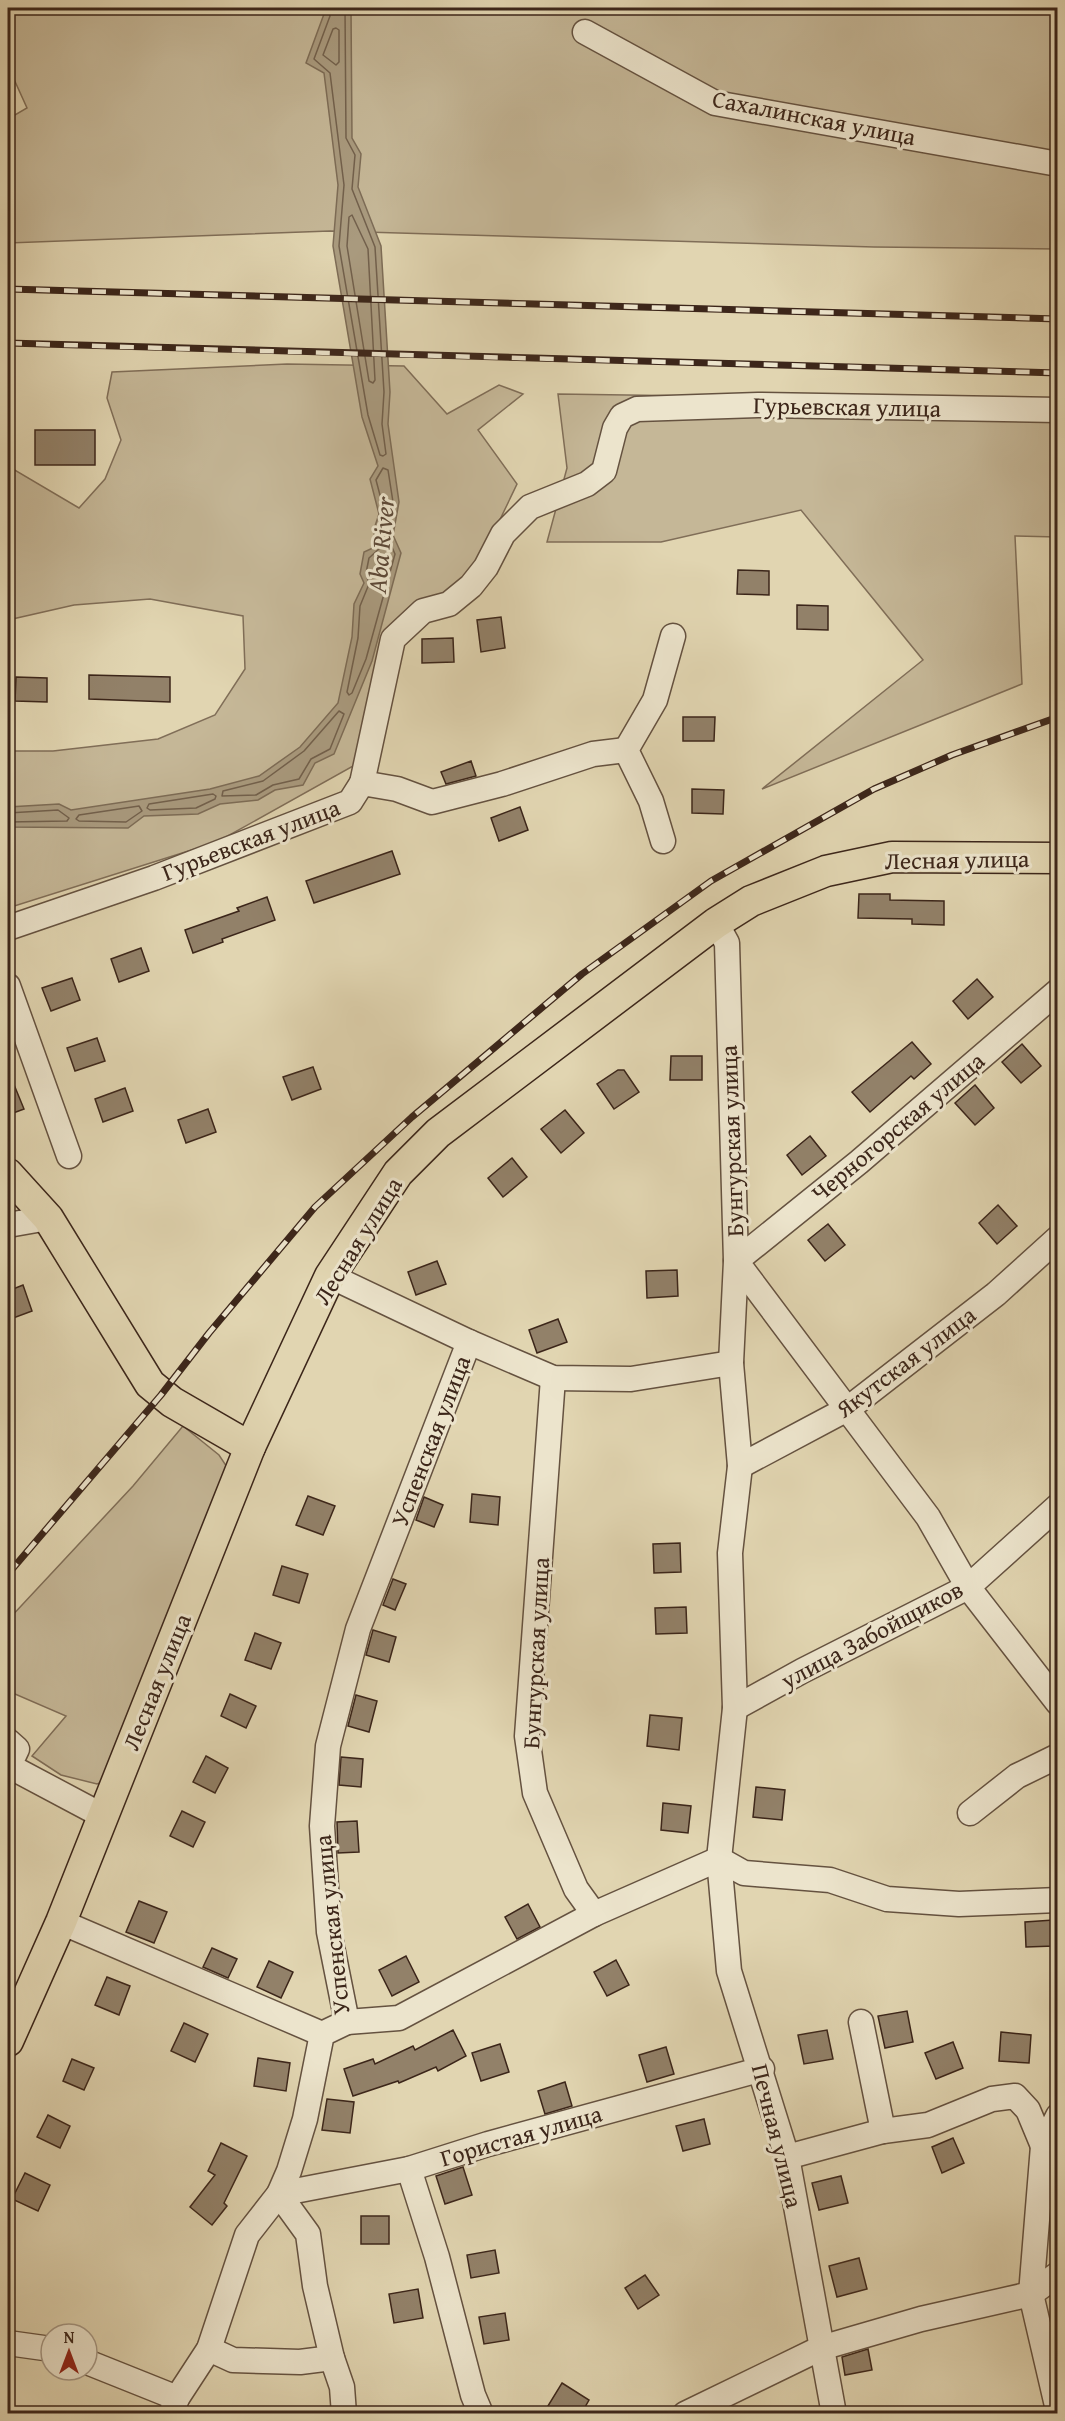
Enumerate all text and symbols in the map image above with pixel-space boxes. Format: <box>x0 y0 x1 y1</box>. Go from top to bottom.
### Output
street label: Сахалинская улица <box>709 81 919 154</box>
street label: Гурьевская улица <box>753 387 942 426</box>
water label: Aba River <box>357 494 404 596</box>
street label: Гурьевская улица <box>157 789 345 890</box>
street label: Лесная улица <box>884 841 1030 878</box>
street label: Черногорская улица <box>803 1043 993 1210</box>
street label: Бунгурская улица <box>711 1044 752 1238</box>
street label: Лесная улица <box>304 1170 411 1311</box>
street label: Якутская улица <box>828 1297 983 1427</box>
street label: Успенская улица <box>382 1350 479 1532</box>
street label: Бунгурская улица <box>513 1556 558 1750</box>
street label: улица Забойщиков <box>773 1572 969 1698</box>
street label: Лесная улица <box>113 1608 200 1755</box>
street label: Успенская улица <box>305 1833 358 2017</box>
street label: Печная улица <box>743 2060 812 2212</box>
street label: Гористая улица <box>436 2096 606 2175</box>
north arrow <box>39 2322 99 2382</box>
text: N <box>64 2325 75 2349</box>

